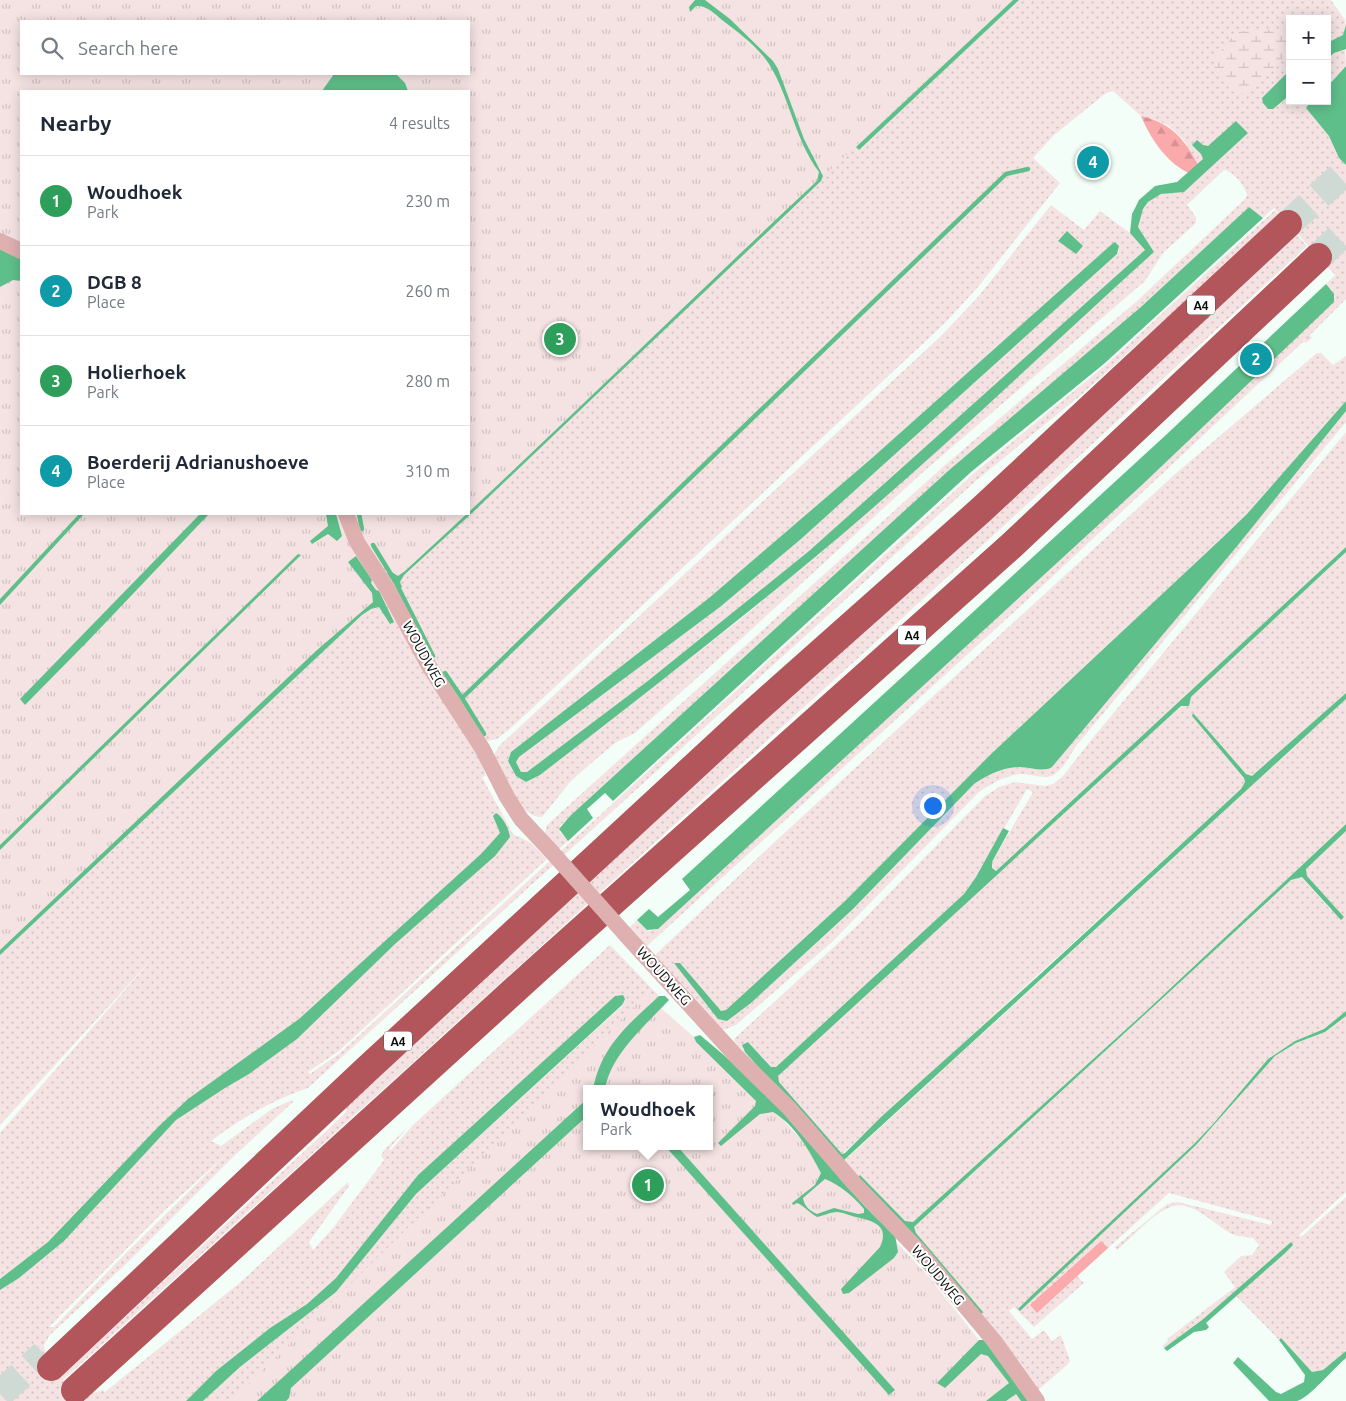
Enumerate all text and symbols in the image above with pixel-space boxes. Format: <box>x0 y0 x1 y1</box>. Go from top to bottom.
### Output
map controls <box>1286 15 1331 105</box>
button: + <box>1286 15 1331 60</box>
search box <box>20 20 470 75</box>
icon: search <box>38 34 66 62</box>
text: Search here <box>78 37 178 59</box>
button: − <box>1286 60 1331 105</box>
text: Nearby <box>40 111 111 135</box>
text: 4 results <box>389 114 450 132</box>
pin: 4 <box>1077 143 1109 181</box>
text: Woudhoek <box>87 181 182 203</box>
text: 1 <box>51 192 61 210</box>
text: 230 m <box>405 192 450 210</box>
text: Park <box>87 203 119 221</box>
text: DGB 8 <box>87 271 142 293</box>
text: 2 <box>51 282 61 300</box>
text: 260 m <box>405 282 450 300</box>
text: Place <box>87 293 125 311</box>
road number: A4 <box>1187 296 1215 314</box>
pin: 3 <box>544 320 576 358</box>
pin: 2 <box>1240 340 1272 378</box>
text: Holierhoek <box>87 361 186 383</box>
text: 3 <box>51 372 61 390</box>
text: 280 m <box>405 372 450 390</box>
text: Park <box>87 383 119 401</box>
text: Boerderij Adrianushoeve <box>87 451 309 473</box>
text: 4 <box>51 462 61 480</box>
text: 310 m <box>405 462 450 480</box>
text: Place <box>87 473 125 491</box>
street label: WOUDWEG <box>399 618 449 690</box>
road number: A4 <box>898 626 926 644</box>
your location <box>920 793 946 819</box>
street label: WOUDWEG <box>634 944 694 1008</box>
road number: A4 <box>384 1032 412 1050</box>
popup <box>583 1085 713 1150</box>
text: Woudhoek <box>600 1098 696 1120</box>
text: Park <box>600 1120 632 1138</box>
pin: 1 <box>632 1166 664 1204</box>
street label: WOUDWEG <box>908 1242 968 1308</box>

